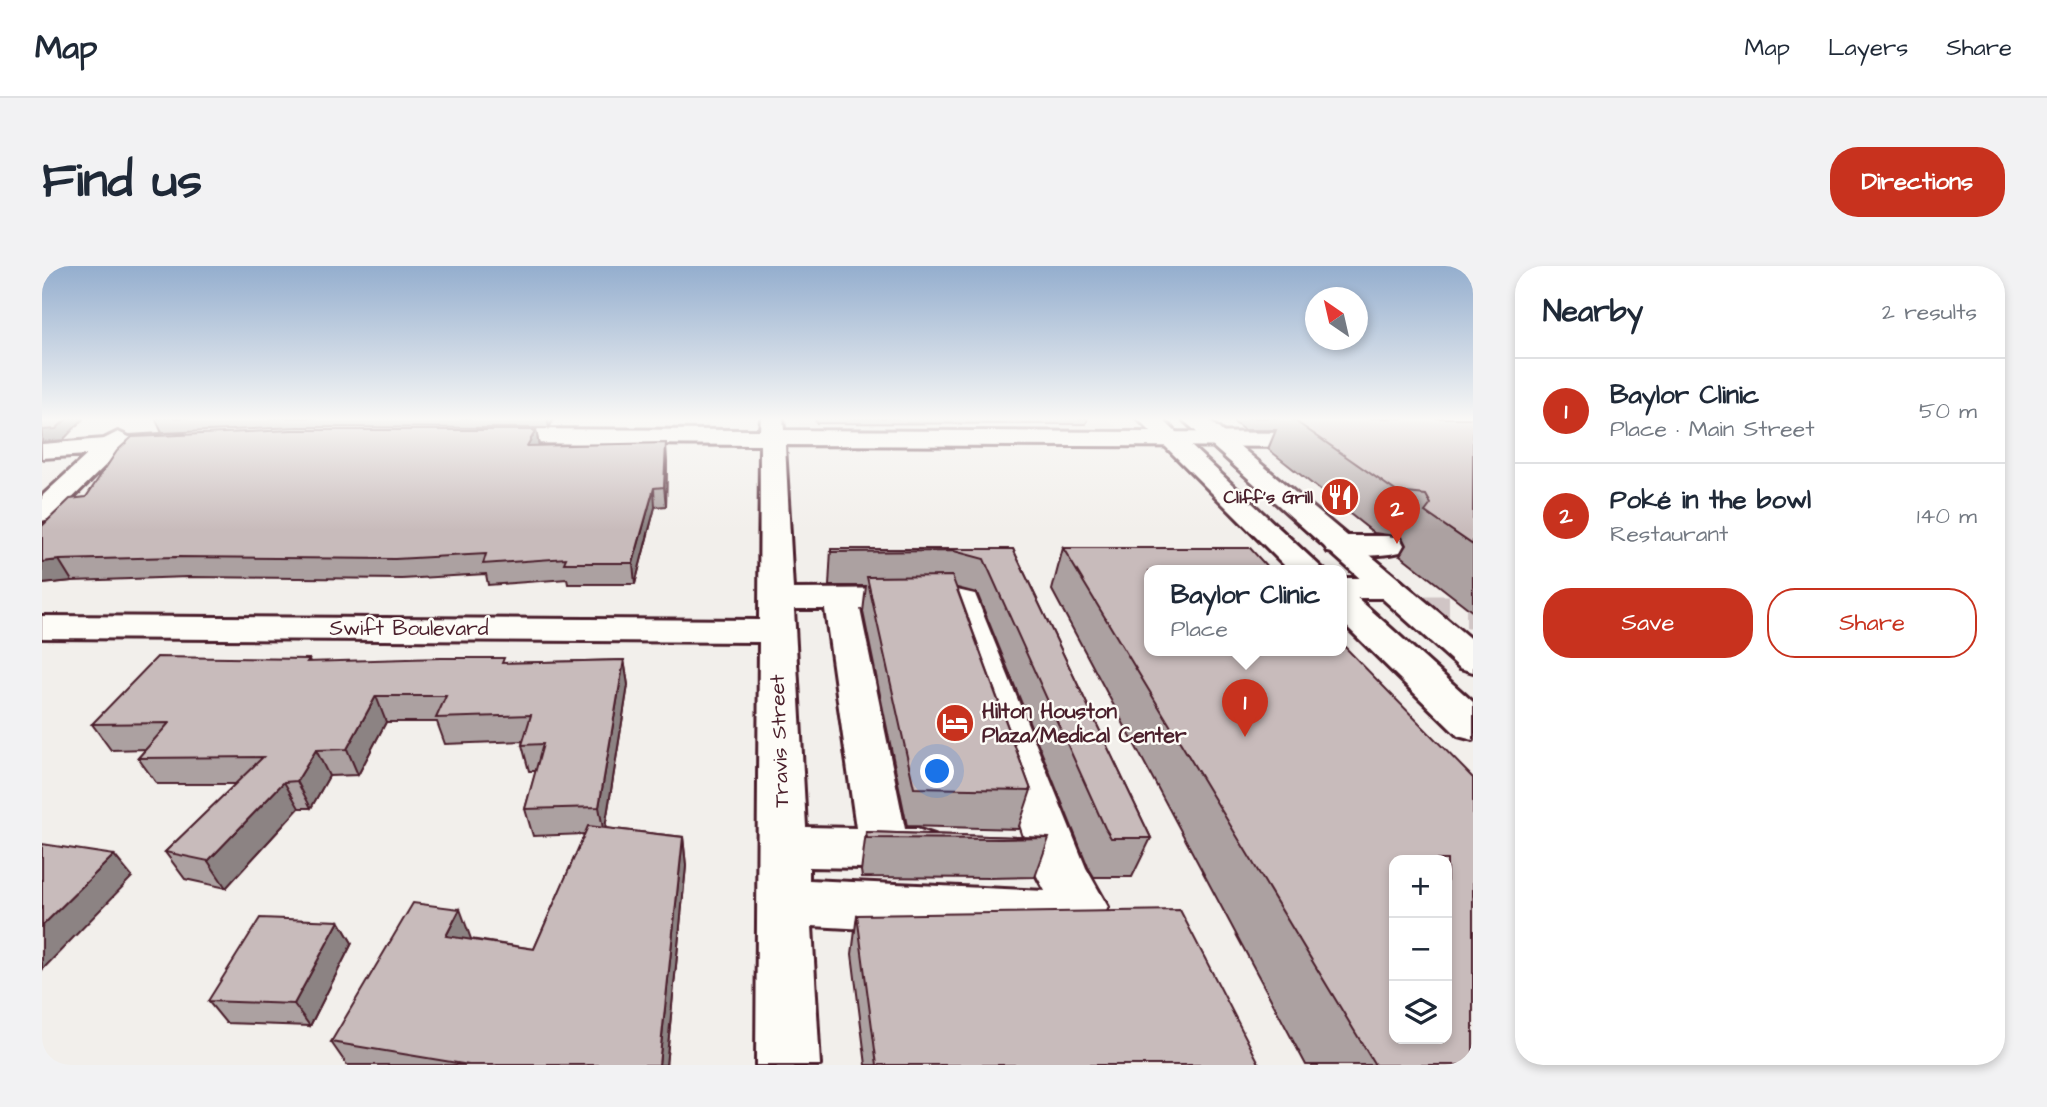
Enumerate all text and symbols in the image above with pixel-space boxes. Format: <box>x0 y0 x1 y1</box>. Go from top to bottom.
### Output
text: Map <box>35 25 97 71</box>
text: Map <box>1745 31 1790 65</box>
text: Layers <box>1828 31 1908 65</box>
text: Share <box>1946 31 2012 65</box>
button: Directions <box>1830 147 2005 217</box>
text: Find us <box>42 148 202 216</box>
north arrow <box>1305 287 1368 350</box>
text: Nearby <box>1543 291 1643 333</box>
text: 2 results <box>1882 296 1977 328</box>
text: Baylor Clinic <box>1610 377 1759 413</box>
text: 1 <box>1565 395 1567 427</box>
text: 50 m <box>1919 395 1977 427</box>
text: Place · Main Street <box>1610 413 1815 445</box>
restaurant icon: Cliff's Grill <box>1319 476 1361 518</box>
text: Poké in the bowl <box>1610 482 1811 518</box>
place label: Cliff's Grill <box>1223 485 1313 510</box>
pin: 2 <box>1374 486 1420 544</box>
text: 2 <box>1559 500 1573 532</box>
text: 140 m <box>1917 500 1977 532</box>
text: Restaurant <box>1610 518 1728 550</box>
popup <box>1144 565 1347 656</box>
text: Baylor Clinic <box>1171 577 1320 613</box>
button: Save <box>1543 588 1753 658</box>
button: Share <box>1767 588 1977 658</box>
text: Place <box>1171 613 1228 645</box>
street label: Swift Boulevard <box>329 614 489 643</box>
street label: Travis Street <box>763 673 796 808</box>
pin: 1 <box>1222 679 1268 737</box>
place label: Hilton Houston Plaza/Medical Center <box>982 697 1187 750</box>
hotel icon: Hilton Houston Plaza/Medical Center <box>934 702 976 744</box>
your location <box>920 754 954 788</box>
map controls <box>1389 855 1452 1044</box>
button: + <box>1389 855 1452 918</box>
button: − <box>1389 918 1452 981</box>
button: layers <box>1389 981 1452 1044</box>

